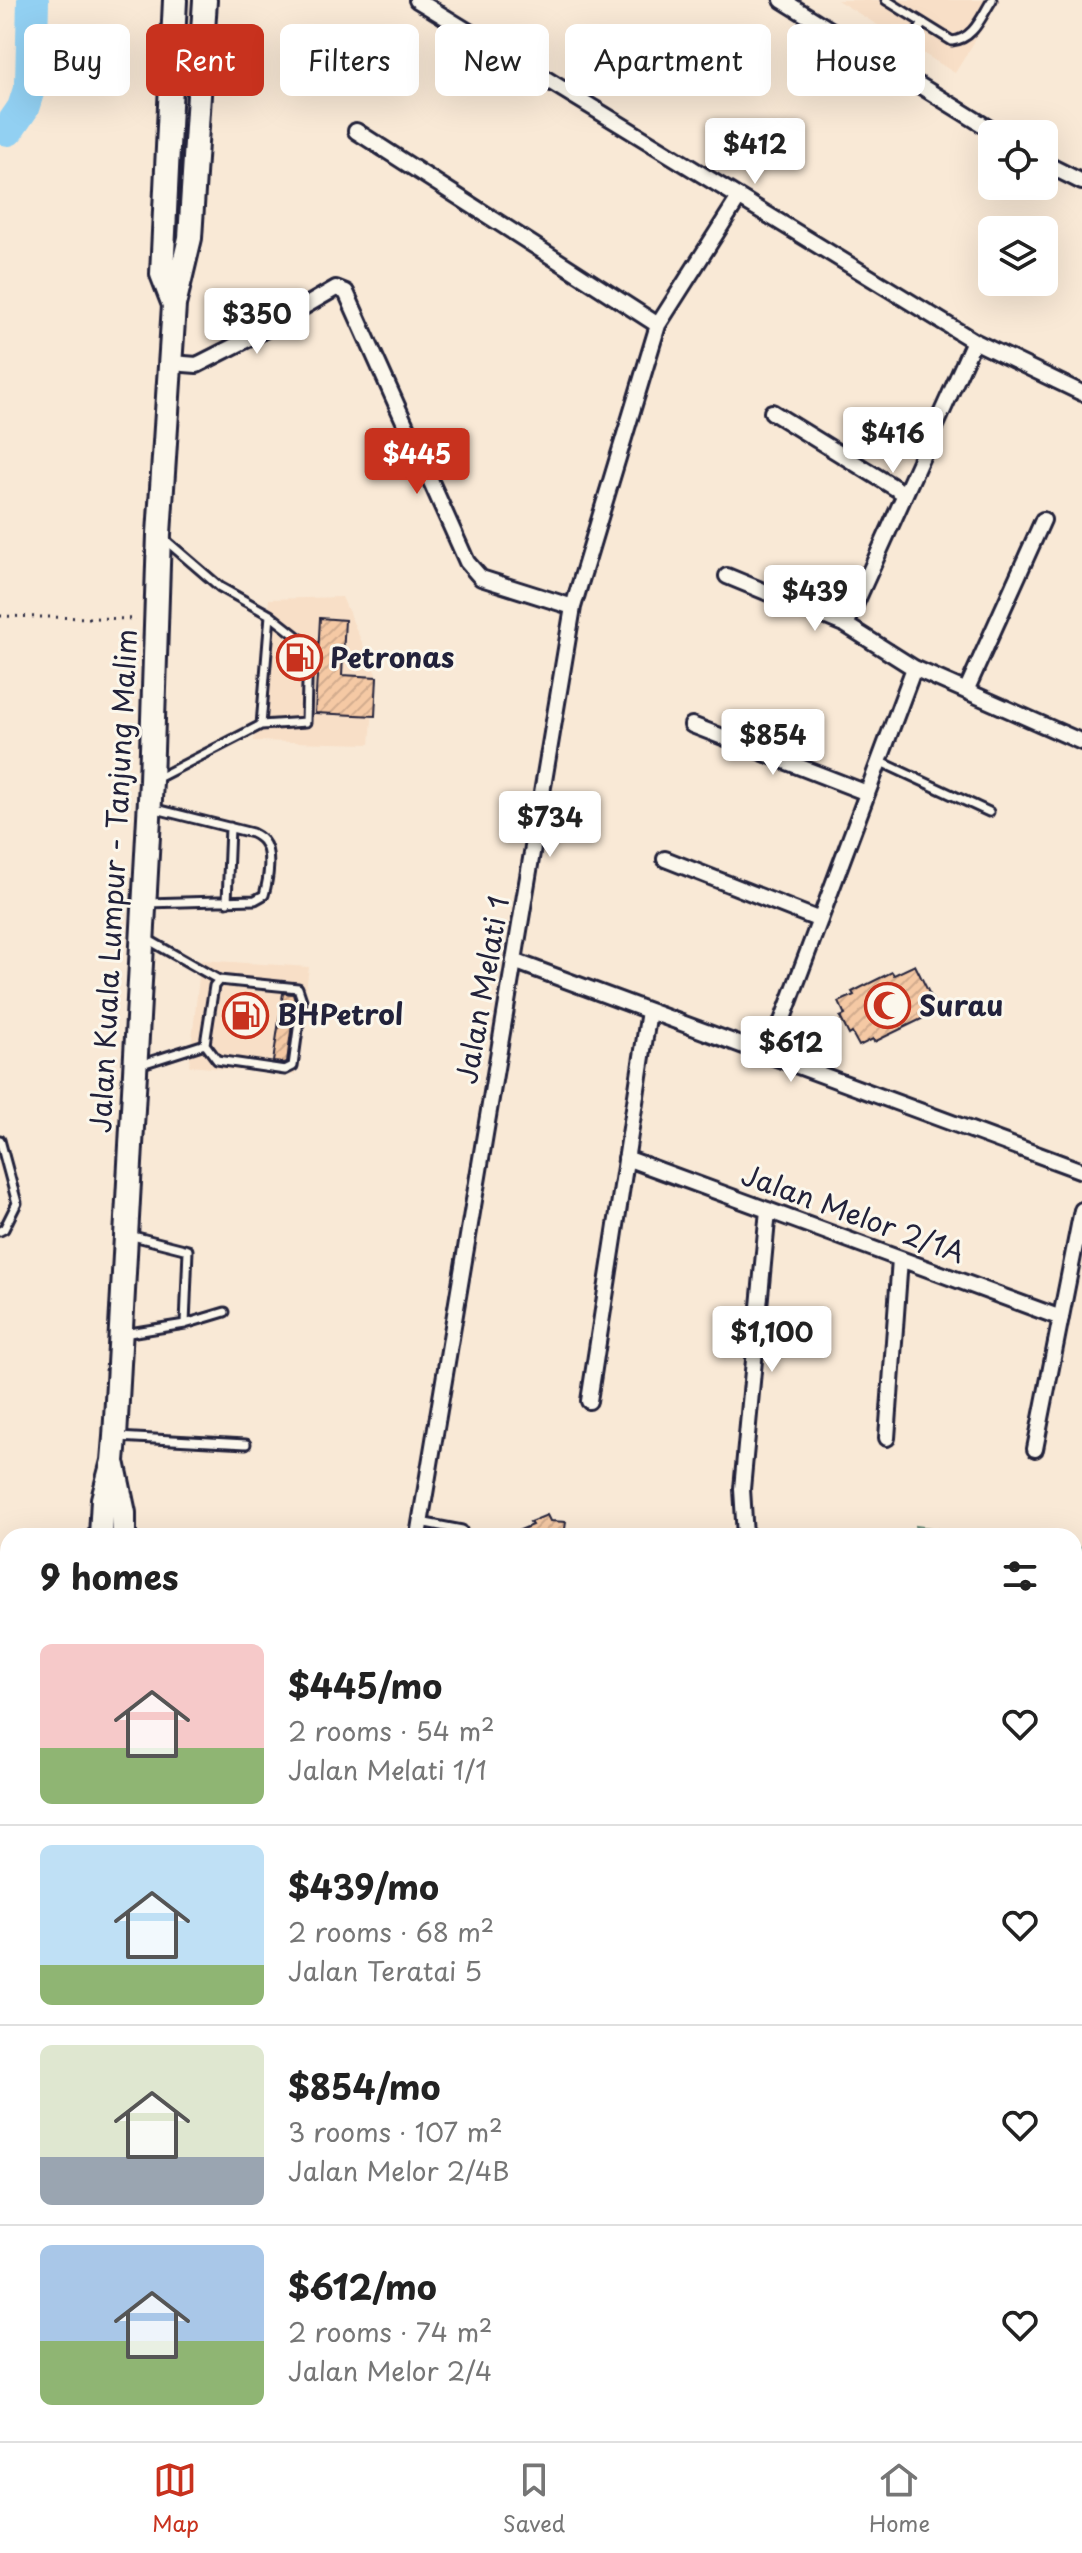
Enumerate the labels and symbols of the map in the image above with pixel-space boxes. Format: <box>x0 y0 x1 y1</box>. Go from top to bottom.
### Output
pin: $412 <box>708 118 802 186</box>
pin: $350 <box>210 288 304 356</box>
pin: $416 <box>846 407 940 475</box>
pin: $445 <box>370 428 464 496</box>
pin: $439 <box>768 565 862 633</box>
street label: Jalan Kuala Lumpur - Tanjung Malim <box>78 628 147 1134</box>
fuel station icon: Petronas <box>275 634 323 682</box>
place label: Petronas <box>330 635 454 678</box>
pin: $854 <box>726 709 820 777</box>
pin: $734 <box>503 791 597 859</box>
street label: Jalan Melati 1 <box>444 892 519 1087</box>
mosque icon: Surau <box>864 982 912 1030</box>
place label: Surau <box>919 983 1003 1026</box>
fuel station icon: BHPetrol <box>222 991 270 1039</box>
place label: BHPetrol <box>277 992 403 1035</box>
pin: $612 <box>744 1016 838 1084</box>
street label: Jalan Melor 2/1A <box>736 1152 971 1273</box>
pin: $1,100 <box>707 1306 837 1374</box>

